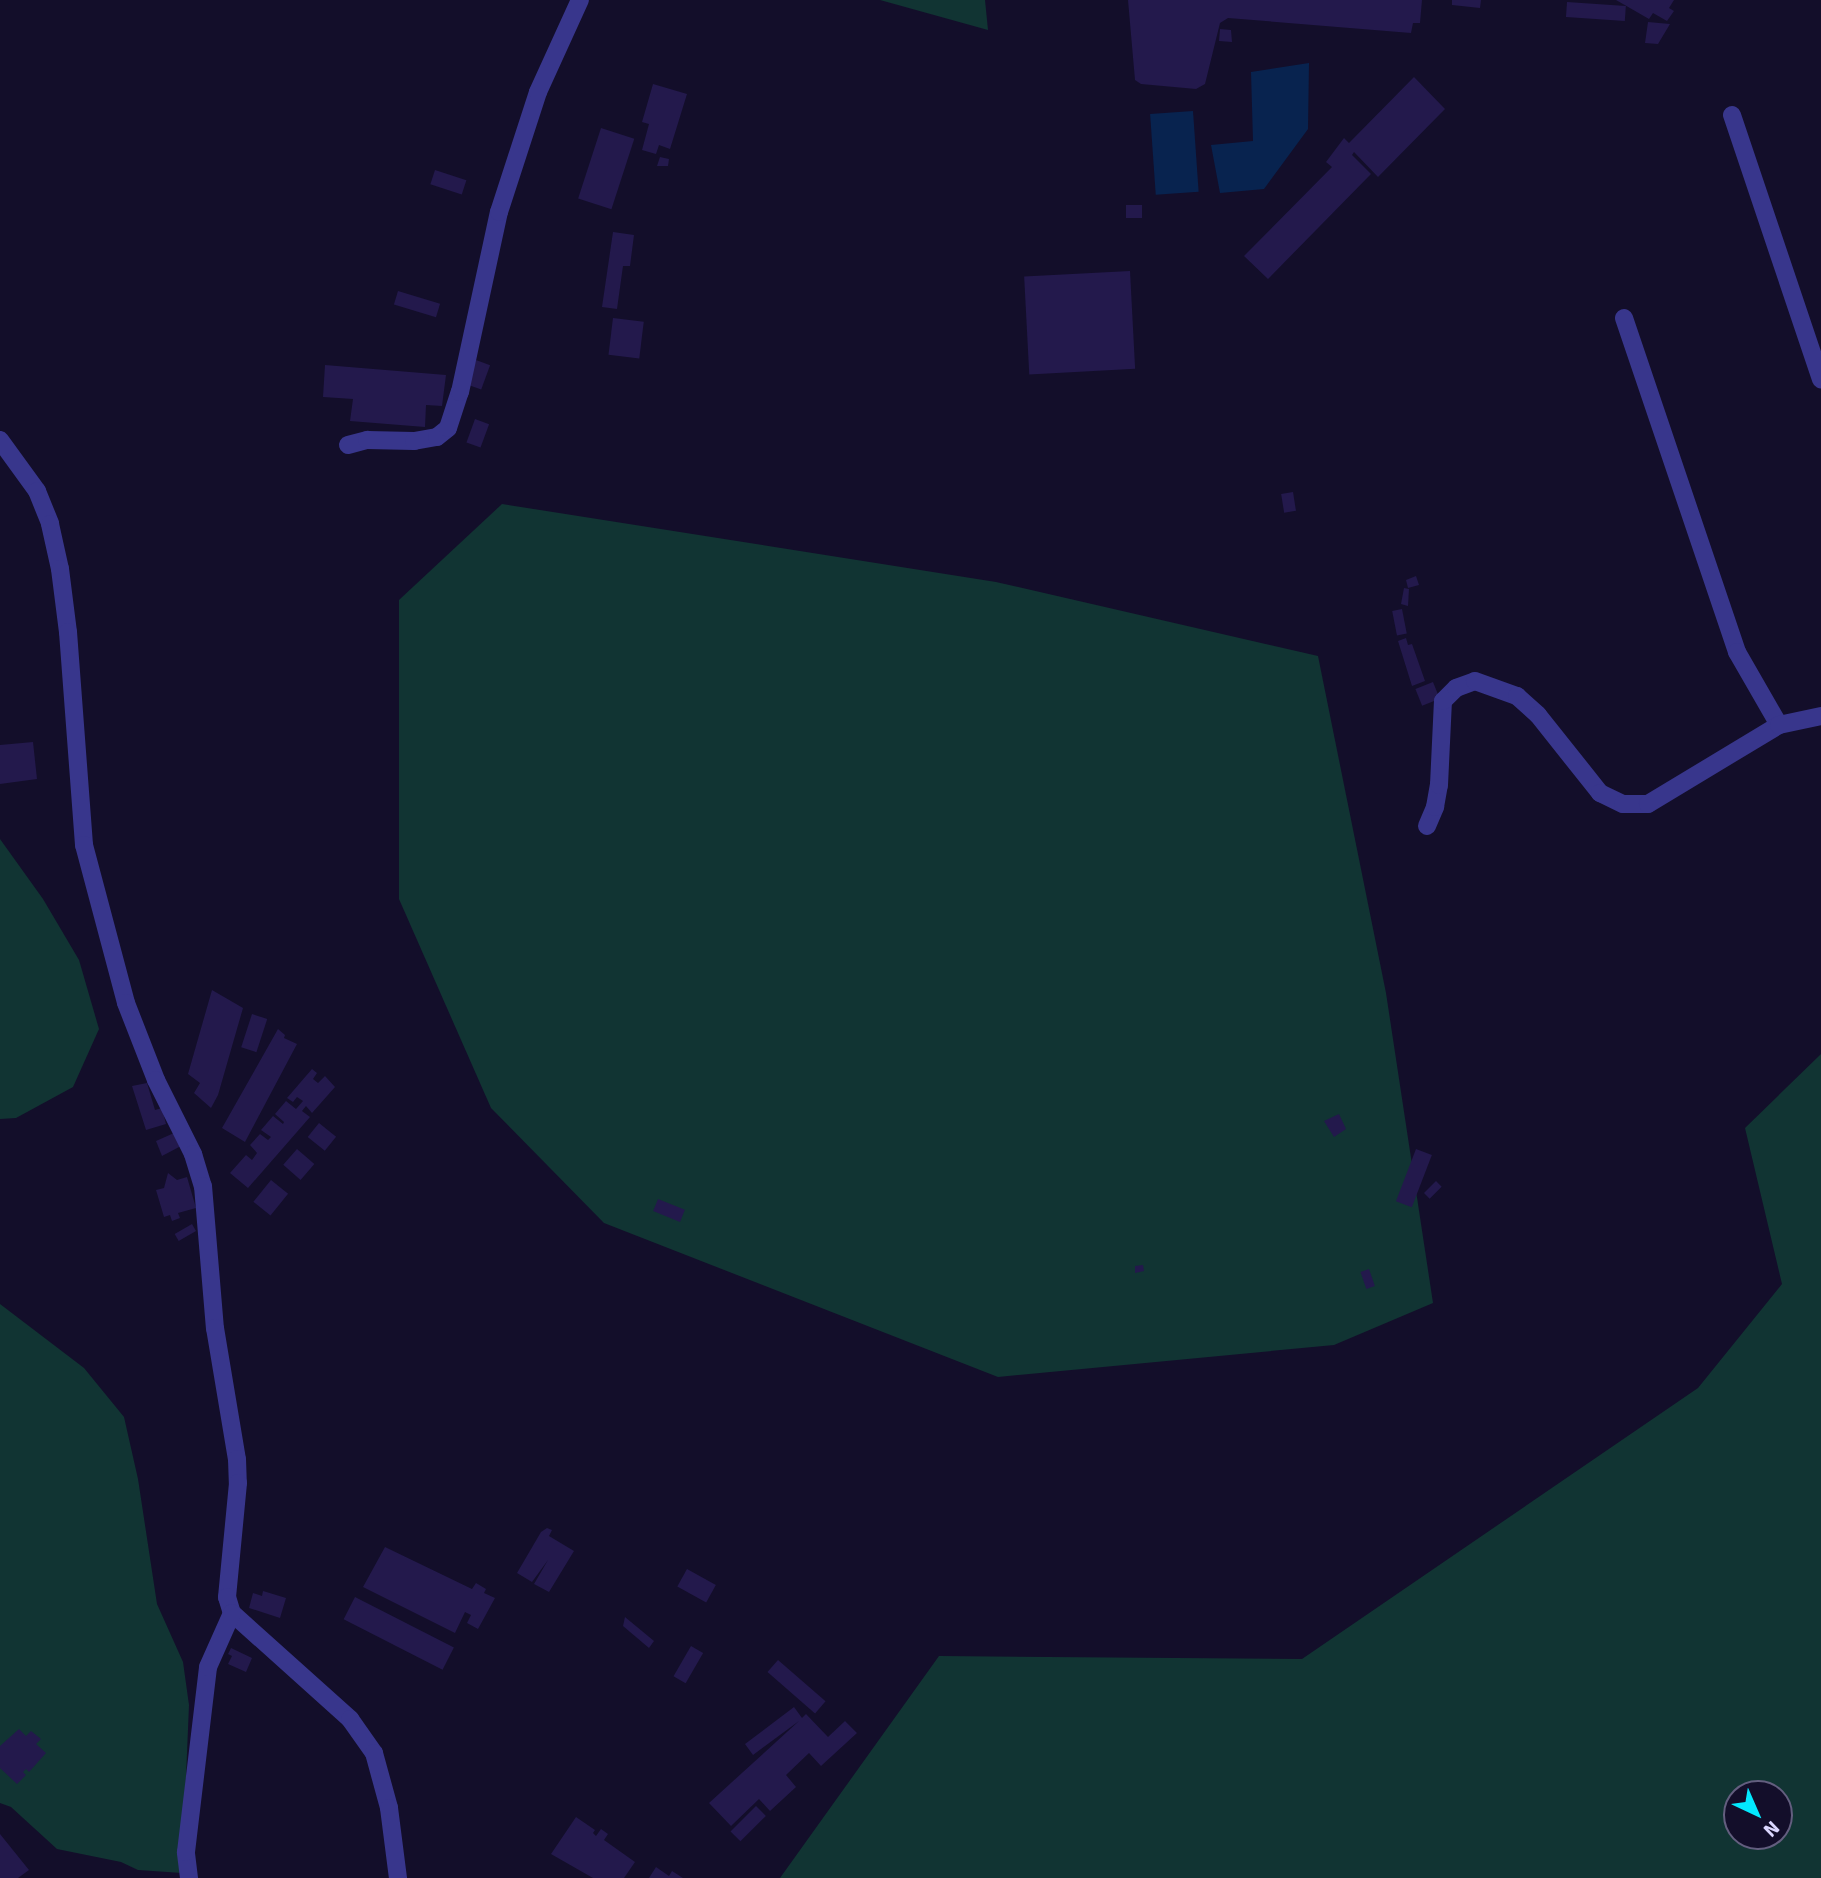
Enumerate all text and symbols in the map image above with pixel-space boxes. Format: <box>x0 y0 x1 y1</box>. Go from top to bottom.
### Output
north arrow <box>1723 1780 1793 1850</box>
text: N <box>1758 1815 1784 1842</box>

